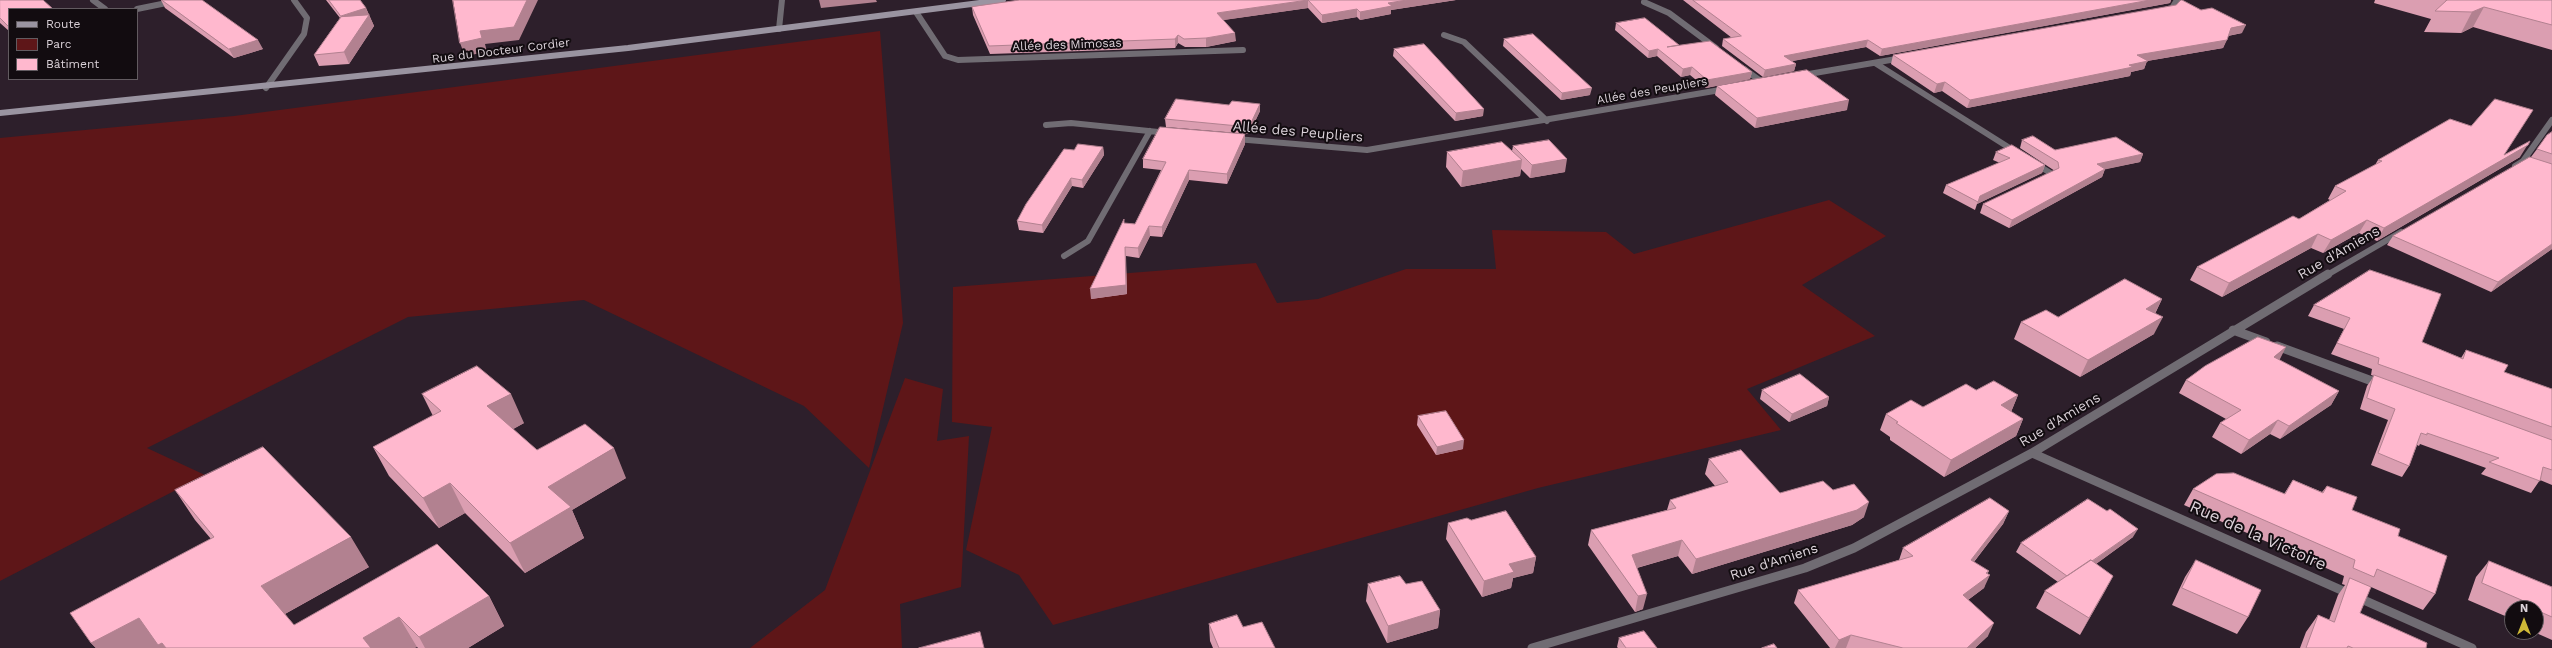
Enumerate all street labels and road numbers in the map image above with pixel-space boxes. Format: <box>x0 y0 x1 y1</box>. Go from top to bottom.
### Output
street label: Rue du Docteur Cordier <box>431 35 571 67</box>
street label: Allée des Mimosas <box>1012 36 1122 54</box>
street label: Allée des Peupliers <box>1596 74 1708 108</box>
street label: Allée des Peupliers <box>1232 118 1364 146</box>
street label: Rue d'Amiens <box>2295 223 2383 283</box>
street label: Rue d'Amiens <box>2016 389 2104 451</box>
street label: Rue de la Victoire <box>2186 497 2330 575</box>
street label: Rue d'Amiens <box>1728 540 1820 584</box>

